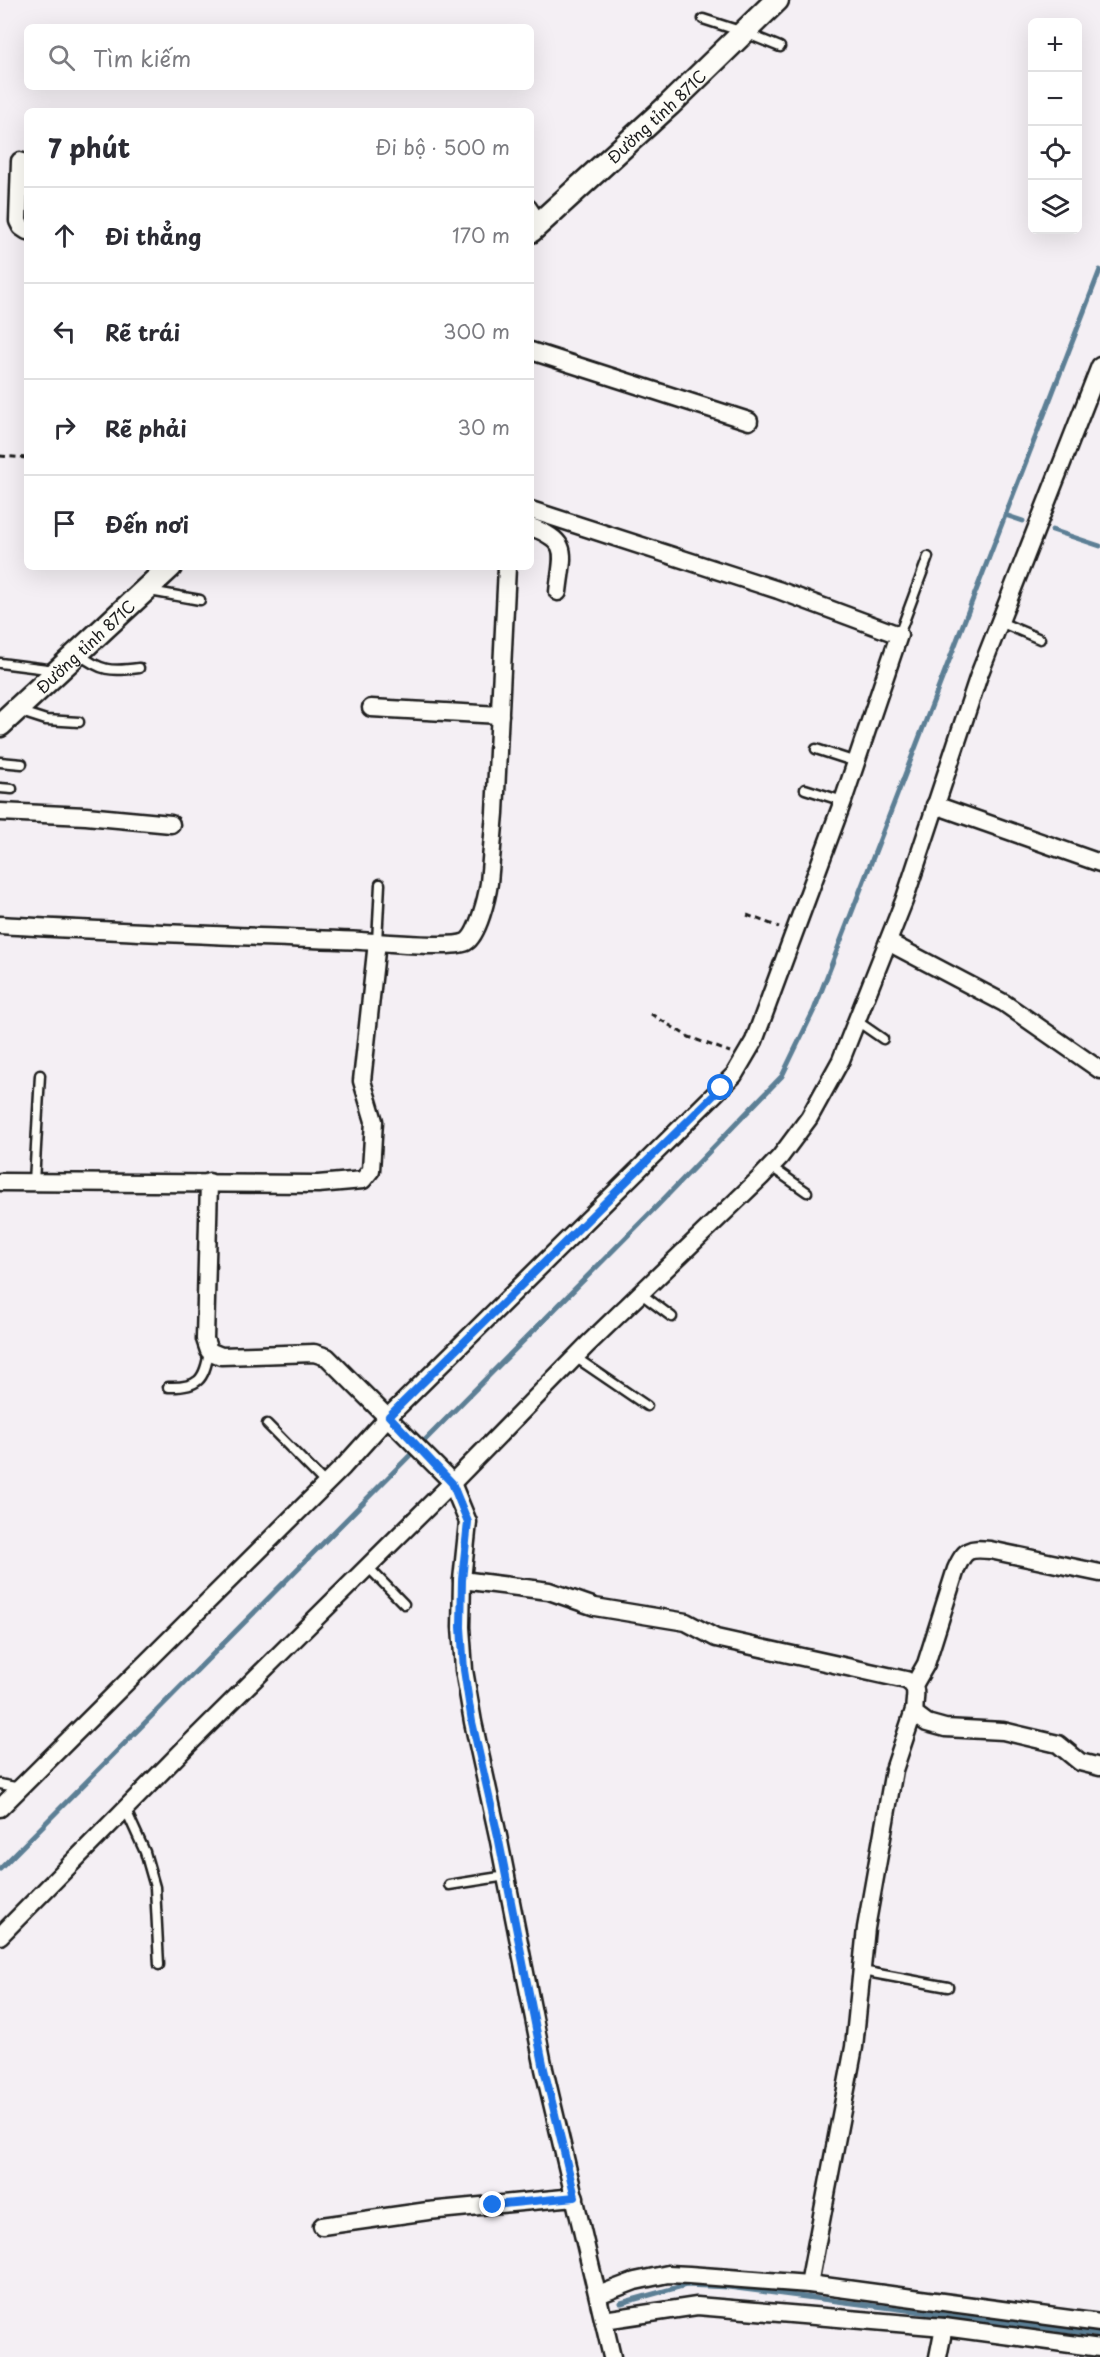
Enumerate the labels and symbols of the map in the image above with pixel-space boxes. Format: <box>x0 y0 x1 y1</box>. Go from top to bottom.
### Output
street label: Đường tỉnh 871C <box>601 64 711 168</box>
street label: Đường tỉnh 871C <box>30 594 140 698</box>
route start <box>707 1074 733 1100</box>
route end <box>479 2191 505 2217</box>

